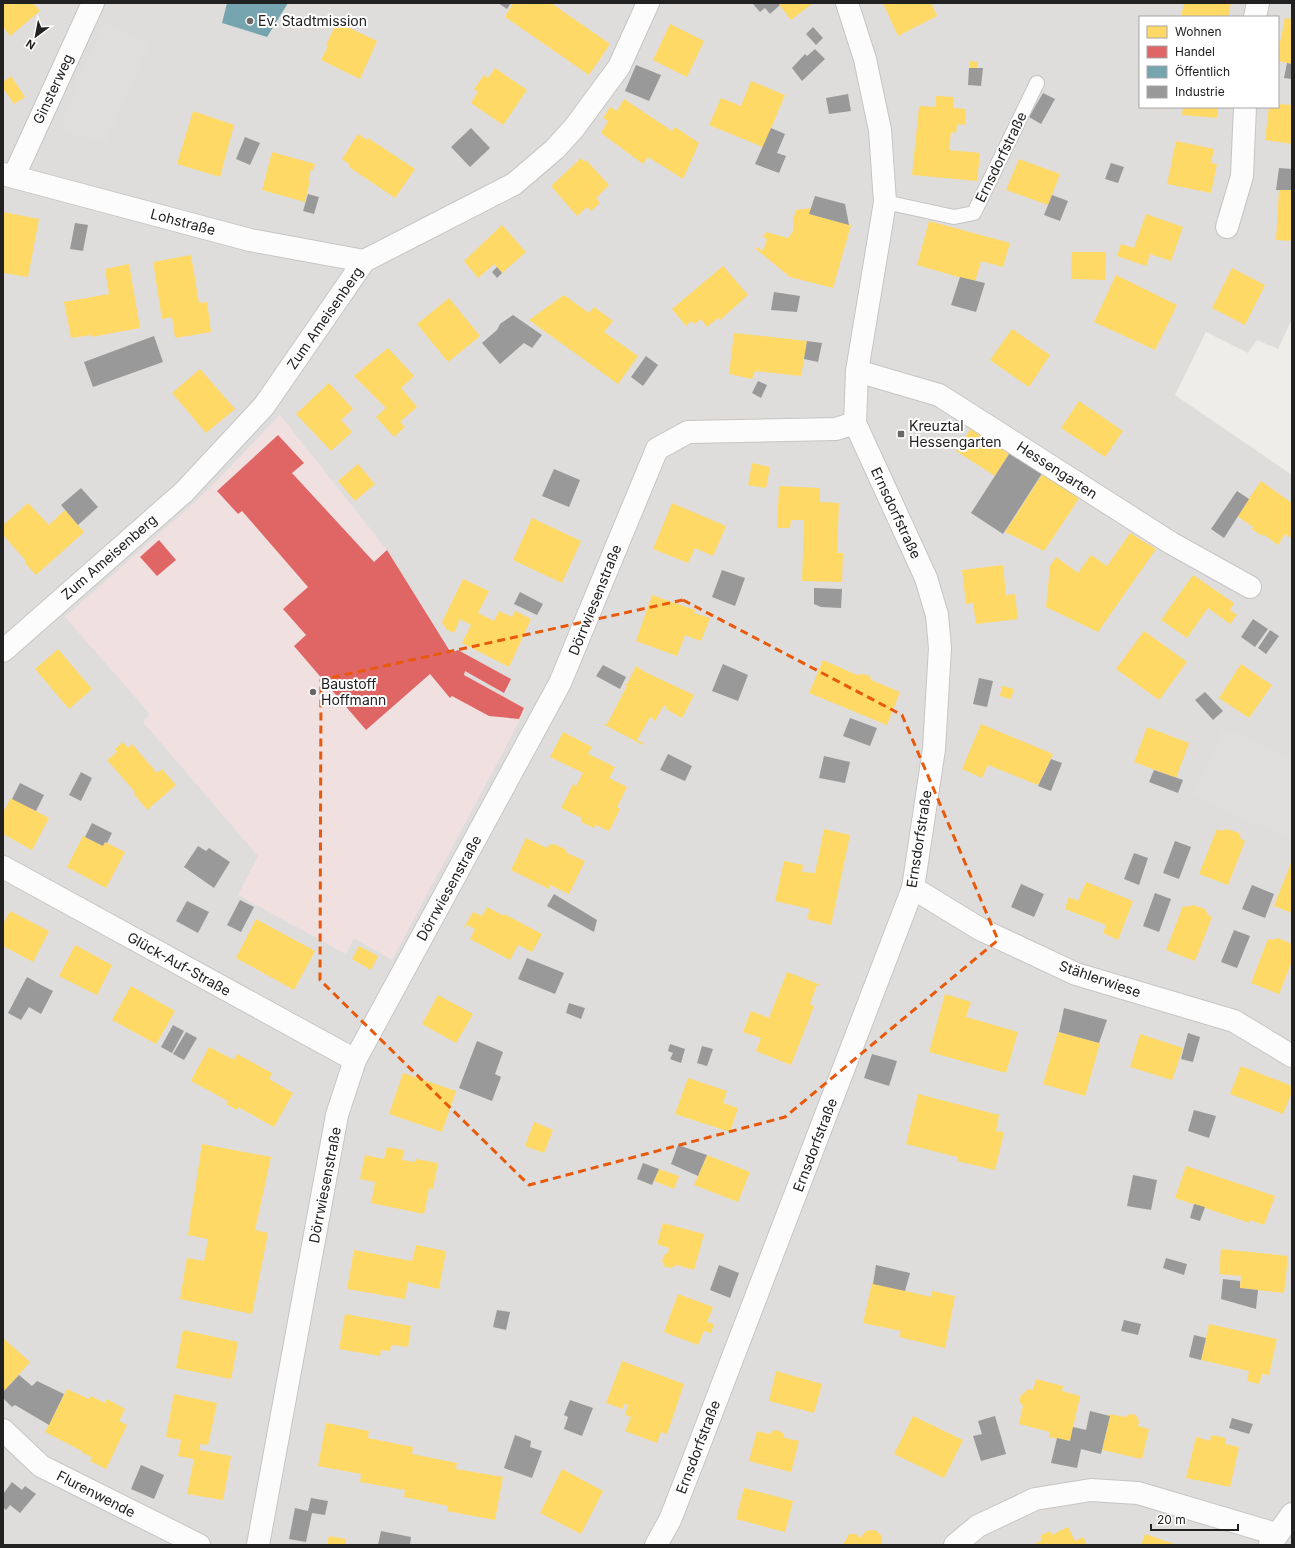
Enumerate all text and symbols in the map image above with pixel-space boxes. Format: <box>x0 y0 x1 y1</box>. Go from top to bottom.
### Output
place label: Ev. Stadtmission <box>258 12 367 29</box>
north arrow <box>16 16 56 56</box>
marker: Ev. Stadtmission <box>245 16 255 26</box>
legend <box>1139 16 1279 108</box>
text: Wohnen <box>1175 24 1222 39</box>
text: N <box>23 36 38 53</box>
text: Handel <box>1175 44 1215 59</box>
street label: Ginsterweg <box>29 51 76 127</box>
text: Öffentlich <box>1175 64 1230 79</box>
text: Industrie <box>1175 84 1225 99</box>
street label: Ernsdorfstraße <box>971 109 1030 205</box>
street label: Lohstraße <box>149 205 217 238</box>
street label: Zum Ameisenberg <box>283 263 366 372</box>
place label: Kreuztal Hessengarten <box>909 417 1002 450</box>
marker: Kreuztal Hessengarten <box>896 429 906 439</box>
street label: Hessengarten <box>1014 437 1101 502</box>
street label: Ernsdorfstraße <box>868 464 925 561</box>
street label: Zum Ameisenberg <box>57 511 160 603</box>
street label: Dörrwiesenstraße <box>565 542 625 658</box>
place label: Baustoff Hoffmann <box>321 675 386 708</box>
marker: Baustoff Hoffmann <box>308 687 318 697</box>
street label: Ernsdorfstraße <box>902 789 935 889</box>
street label: Dörrwiesenstraße <box>412 832 485 944</box>
street label: Glück-Auf-Straße <box>124 928 234 999</box>
street label: Stählerwiese <box>1057 957 1143 1000</box>
street label: Ernsdorfstraße <box>789 1096 840 1194</box>
street label: Dörrwiesenstraße <box>305 1125 344 1244</box>
street label: Ernsdorfstraße <box>672 1398 723 1496</box>
street label: Flurenwende <box>54 1467 138 1521</box>
scale bar <box>1151 1506 1238 1532</box>
text: 20 m <box>1157 1512 1186 1527</box>

